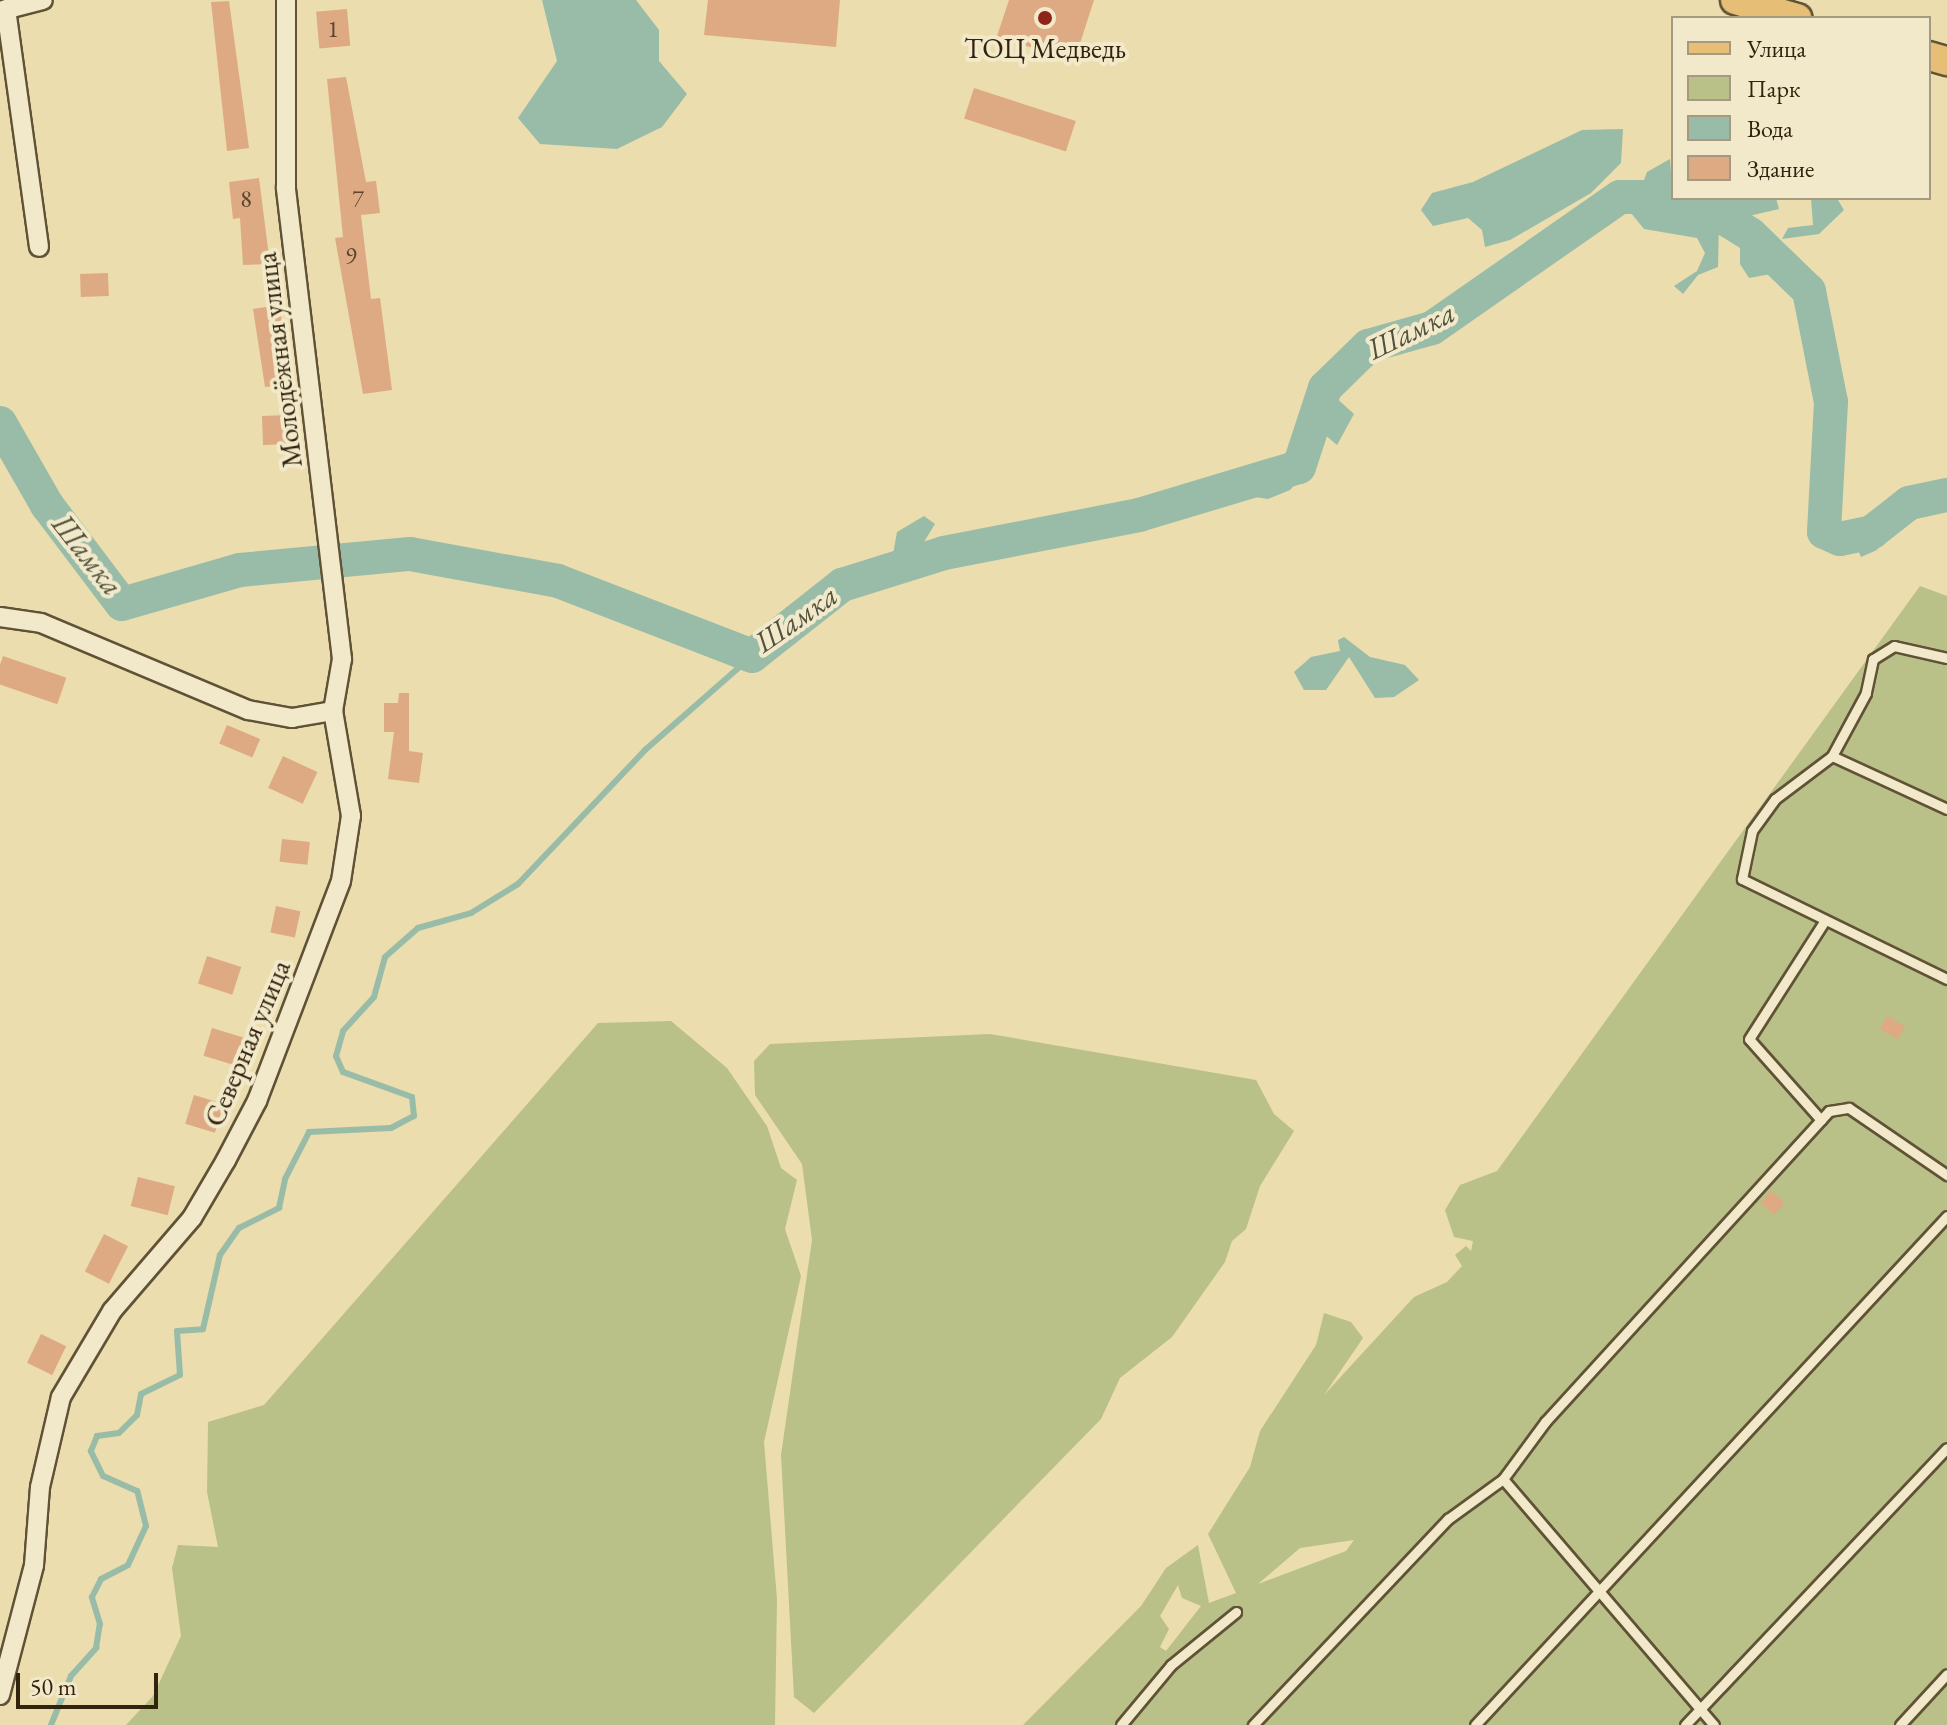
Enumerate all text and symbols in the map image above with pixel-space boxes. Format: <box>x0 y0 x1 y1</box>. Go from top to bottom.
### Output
marker: ТОЦ Медведь <box>1036 9 1054 27</box>
house number: 1 <box>327 15 339 43</box>
legend <box>1671 16 1931 200</box>
place label: ТОЦ Медведь <box>964 31 1126 65</box>
text: Улица <box>1747 33 1806 64</box>
text: Парк <box>1747 73 1800 104</box>
text: Вода <box>1747 113 1793 144</box>
text: Здание <box>1747 153 1814 184</box>
house number: 8 <box>240 185 252 213</box>
house number: 7 <box>352 185 364 213</box>
house number: 9 <box>345 242 357 270</box>
street label: Молодёжная улица <box>249 250 309 470</box>
water label: Шамка <box>1361 294 1461 368</box>
water label: Шамка <box>44 507 130 603</box>
water label: Шамка <box>747 577 845 661</box>
street label: Северная улица <box>197 955 297 1131</box>
scale bar <box>20 1657 162 1707</box>
text: 50 m <box>30 1671 77 1702</box>

